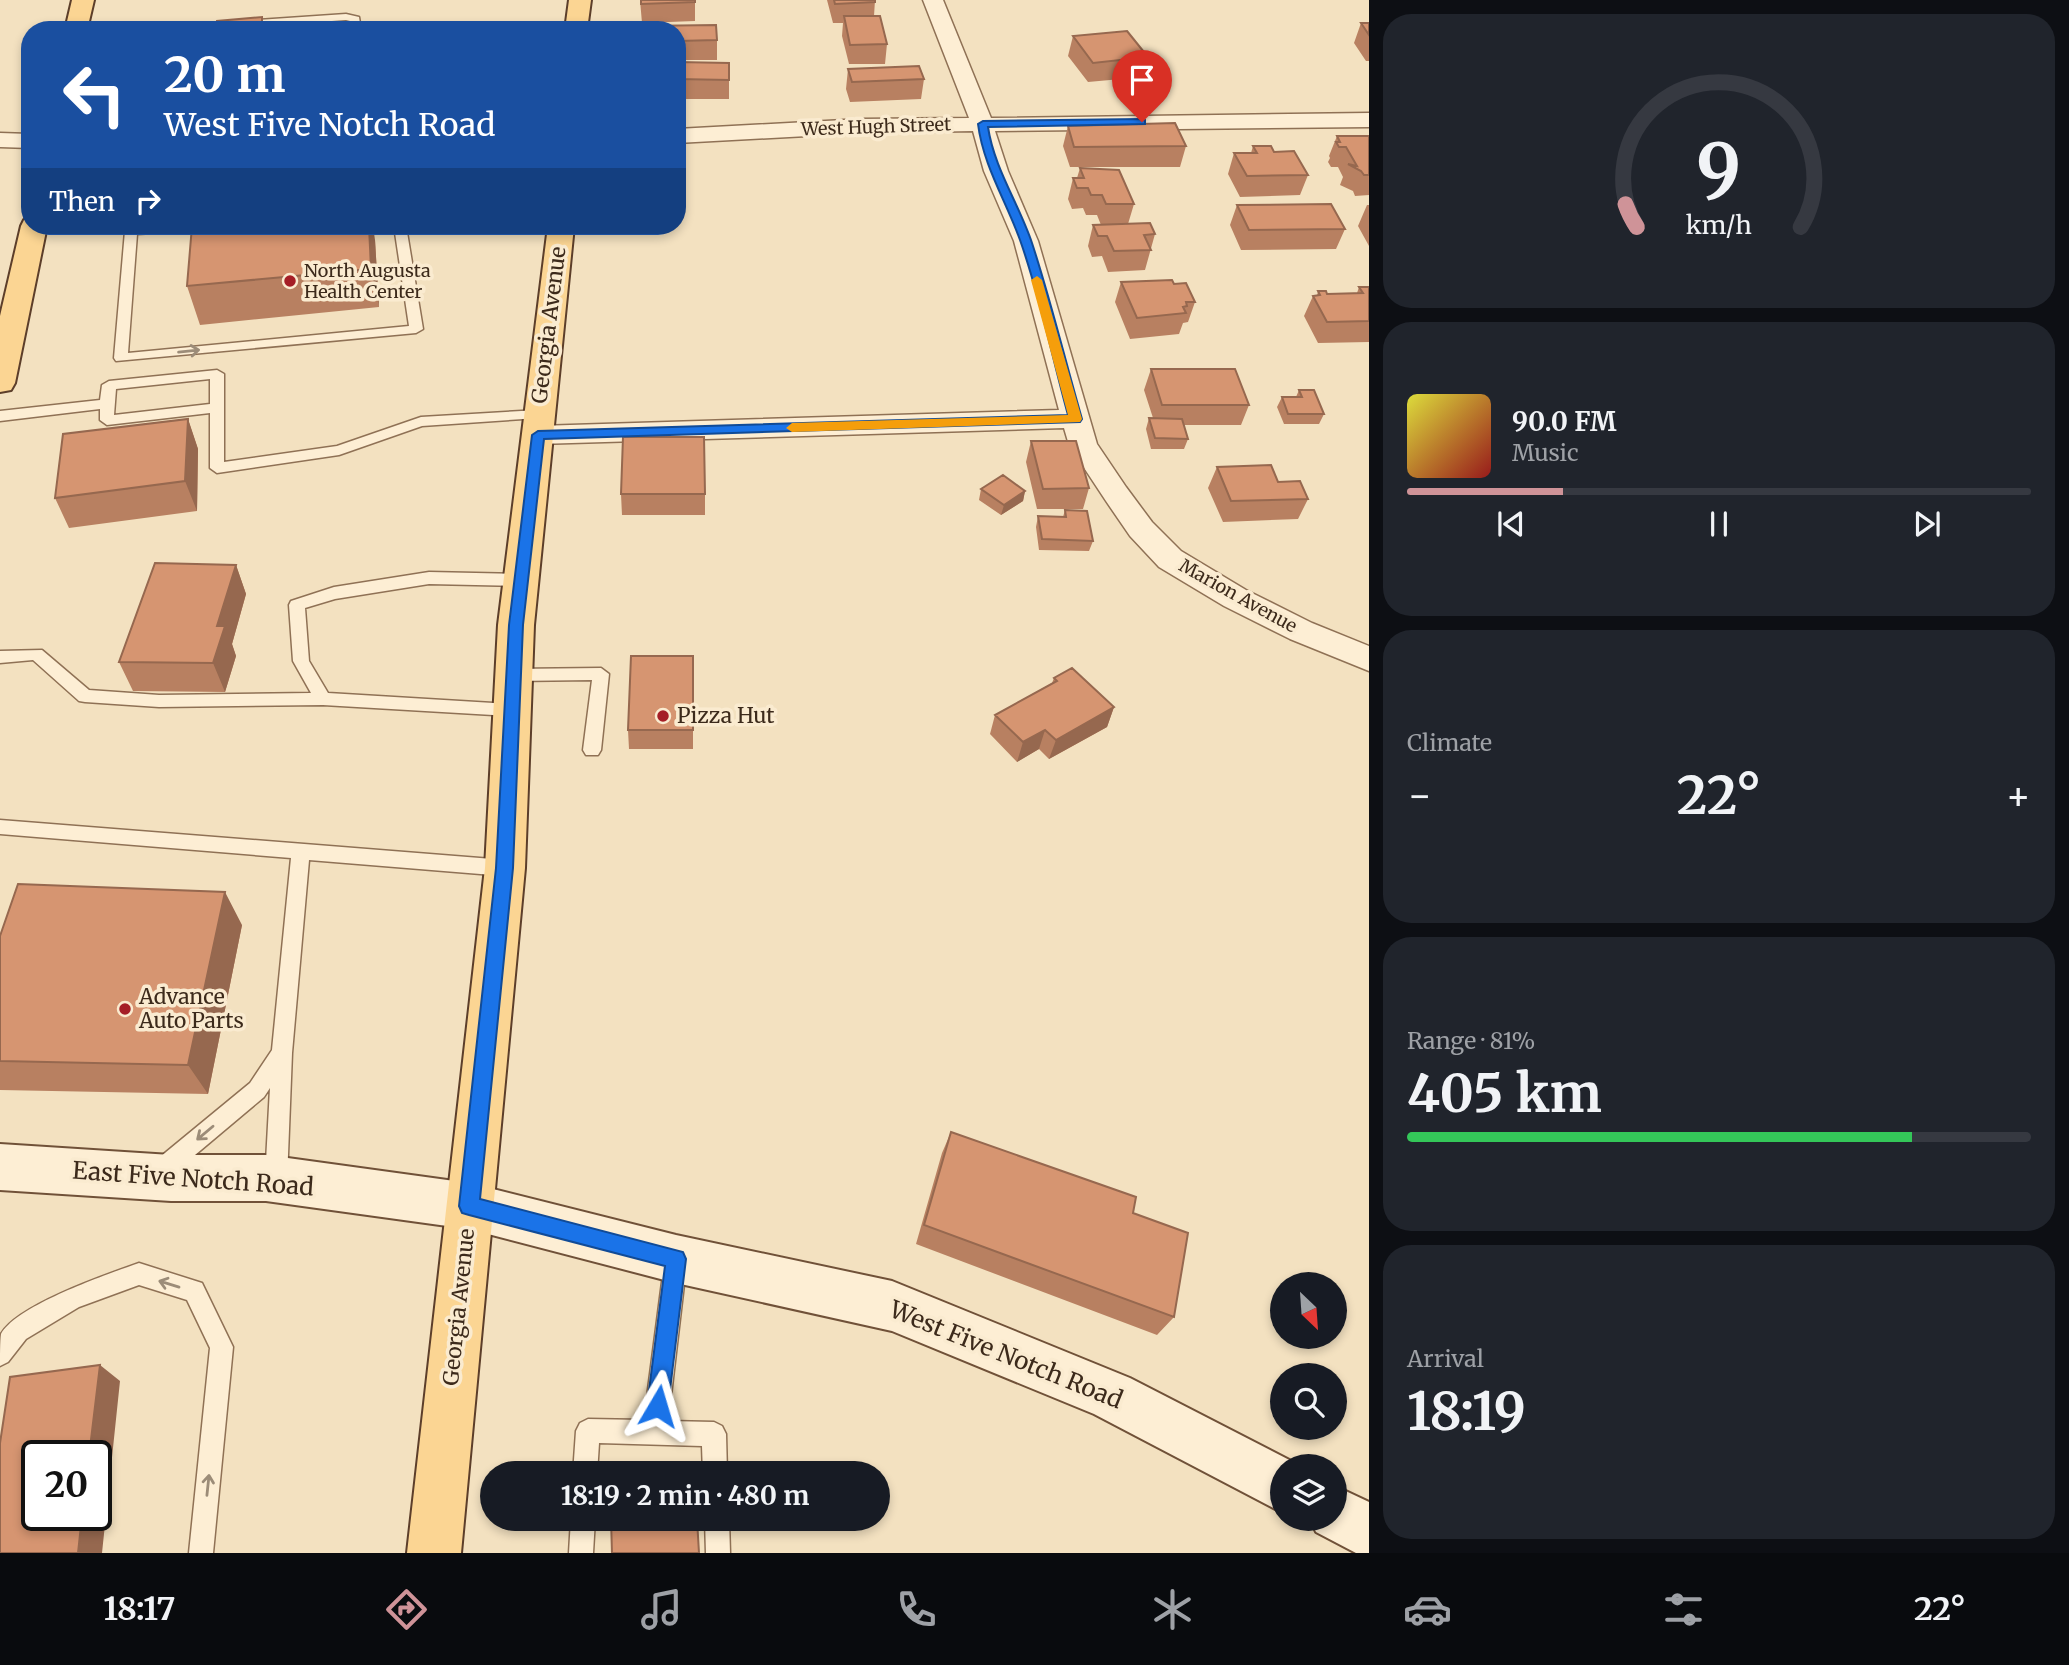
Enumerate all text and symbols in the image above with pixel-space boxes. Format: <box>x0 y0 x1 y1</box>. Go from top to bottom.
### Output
text: 20 m <box>164 44 285 105</box>
icon: left <box>49 49 140 140</box>
pin <box>1112 50 1172 122</box>
icon: arrive <box>1123 61 1161 99</box>
text: West Five Notch Road <box>164 105 496 145</box>
street label: West Hugh Street <box>800 112 951 141</box>
text: 9 <box>1697 125 1741 217</box>
icon: right <box>129 182 167 220</box>
text: Then <box>49 185 115 218</box>
text: km/h <box>1686 209 1752 241</box>
street label: Georgia Avenue <box>525 245 572 405</box>
place label: North Augusta Health Center <box>304 259 431 303</box>
marker: North Augusta Health Center <box>282 273 298 289</box>
one-way arrow <box>177 344 200 357</box>
text: 90.0 FM <box>1512 405 1617 438</box>
text: Music <box>1512 438 1579 467</box>
icon: previous <box>1492 505 1530 543</box>
icon: pause <box>1700 505 1738 543</box>
icon: next <box>1908 505 1946 543</box>
street label: Marion Avenue <box>1175 554 1301 637</box>
place label: Pizza Hut <box>677 702 774 729</box>
marker: Pizza Hut <box>655 708 671 724</box>
text: Climate <box>1407 728 1492 757</box>
text: 22° <box>1677 763 1761 828</box>
text: − <box>1407 772 1432 819</box>
text: + <box>2006 772 2031 819</box>
place label: Advance Auto Parts <box>138 983 244 1034</box>
marker: Advance Auto Parts <box>117 1001 133 1017</box>
text: Range · 81% <box>1407 1026 1535 1055</box>
text: 405 km <box>1407 1061 1602 1126</box>
one-way arrow <box>196 1125 214 1141</box>
street label: East Five Notch Road <box>71 1155 315 1202</box>
street label: Georgia Avenue <box>437 1227 480 1387</box>
north arrow <box>1270 1272 1348 1349</box>
map controls <box>1270 1272 1347 1531</box>
one-way arrow <box>158 1276 180 1289</box>
street label: West Five Notch Road <box>884 1293 1127 1415</box>
text: Arrival <box>1407 1344 1484 1373</box>
button: search <box>1270 1363 1347 1440</box>
position arrow <box>621 1369 695 1443</box>
text: 18:19 <box>1407 1379 1526 1444</box>
speed limit sign: 20 <box>21 1440 112 1531</box>
button: layers <box>1270 1454 1347 1531</box>
one-way arrow <box>202 1474 215 1497</box>
text: 18:19 · 2 min · 480 m <box>561 1479 809 1512</box>
icon: directions <box>382 1585 431 1634</box>
icon: music <box>637 1585 686 1634</box>
icon: phone <box>892 1585 941 1634</box>
icon: climate <box>1148 1585 1197 1634</box>
icon: car <box>1403 1585 1452 1634</box>
icon: filters <box>1659 1585 1708 1634</box>
text: 18:17 <box>103 1589 175 1629</box>
text: 22° <box>1914 1589 1966 1629</box>

